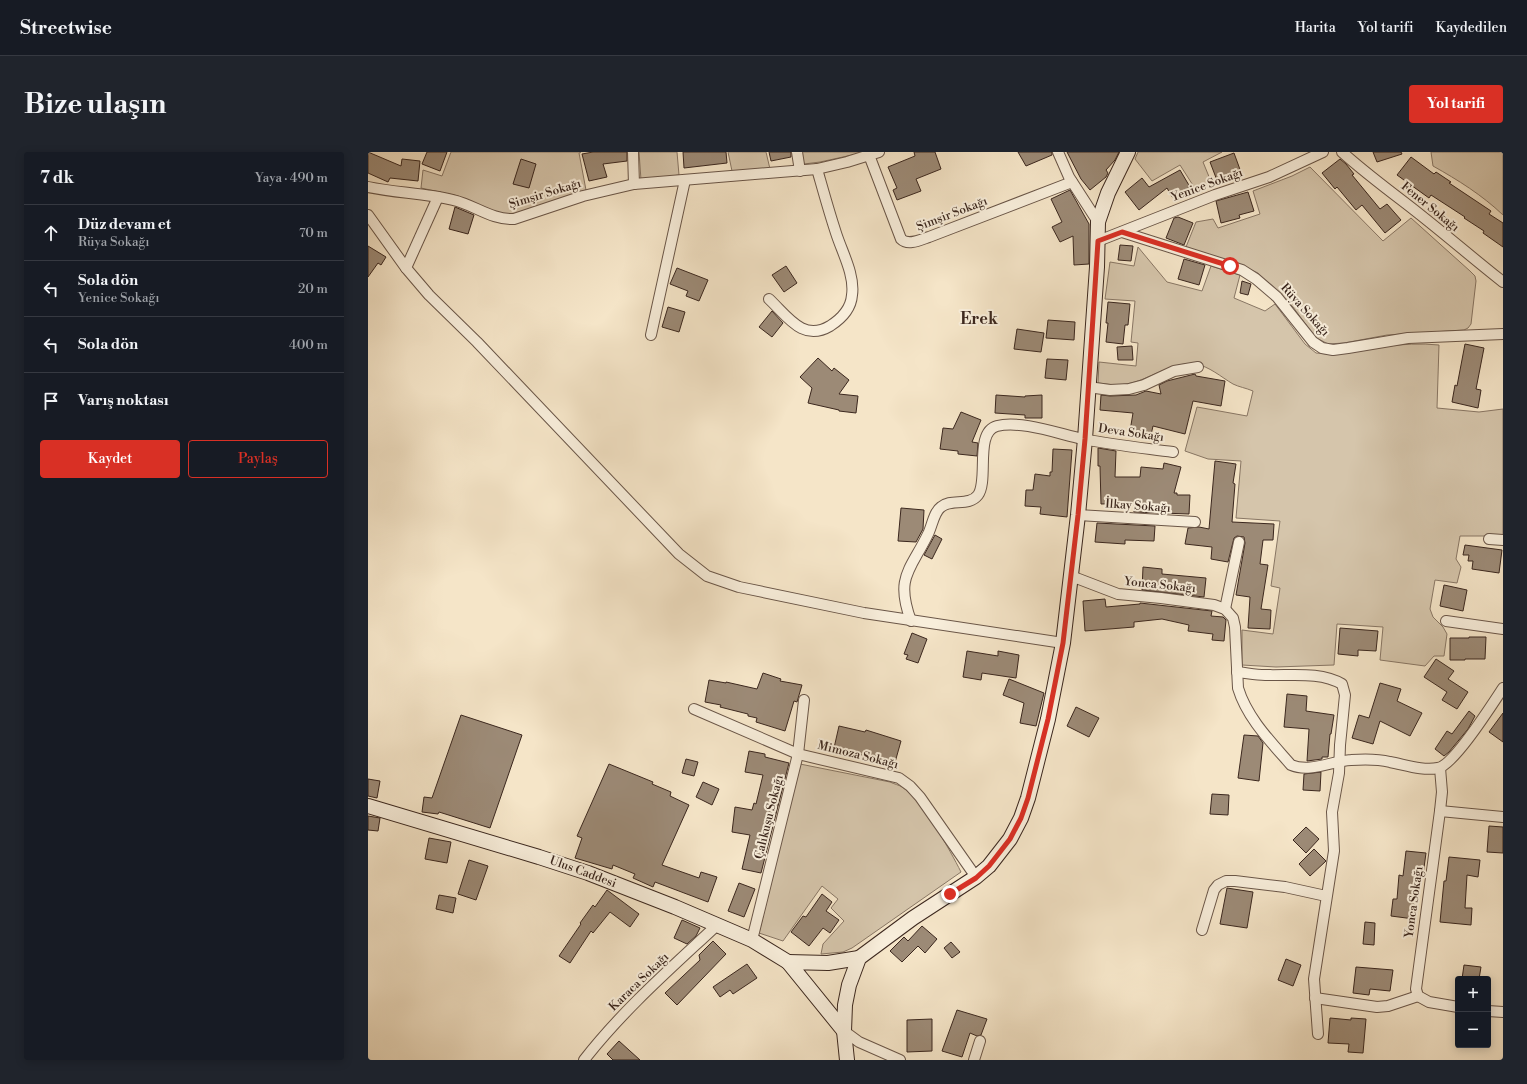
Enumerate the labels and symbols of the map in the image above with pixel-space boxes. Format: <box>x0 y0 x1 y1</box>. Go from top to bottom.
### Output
street label: Yenice Sokağı <box>1168 165 1245 205</box>
street label: Şimşir Sokağı <box>507 176 583 212</box>
street label: Fener Sokağı <box>1398 179 1462 235</box>
street label: Şimşir Sokağı <box>914 194 990 234</box>
route start <box>1221 257 1239 275</box>
street label: Rüya Sokağı <box>1277 280 1333 340</box>
district label: Erek <box>960 309 999 329</box>
street label: Deva Sokağı <box>1097 421 1165 445</box>
street label: İlkay Sokağı <box>1105 494 1171 516</box>
street label: Yonca Sokağı <box>1122 574 1197 596</box>
street label: Mimoza Sokağı <box>816 738 900 772</box>
street label: Çalıkuşu Sokağı <box>751 773 787 861</box>
street label: Ulus Caddesi <box>547 853 619 891</box>
street label: Yonca Sokağı <box>1401 865 1426 940</box>
route end <box>941 885 959 903</box>
street label: Karaca Sokağı <box>606 950 672 1014</box>

